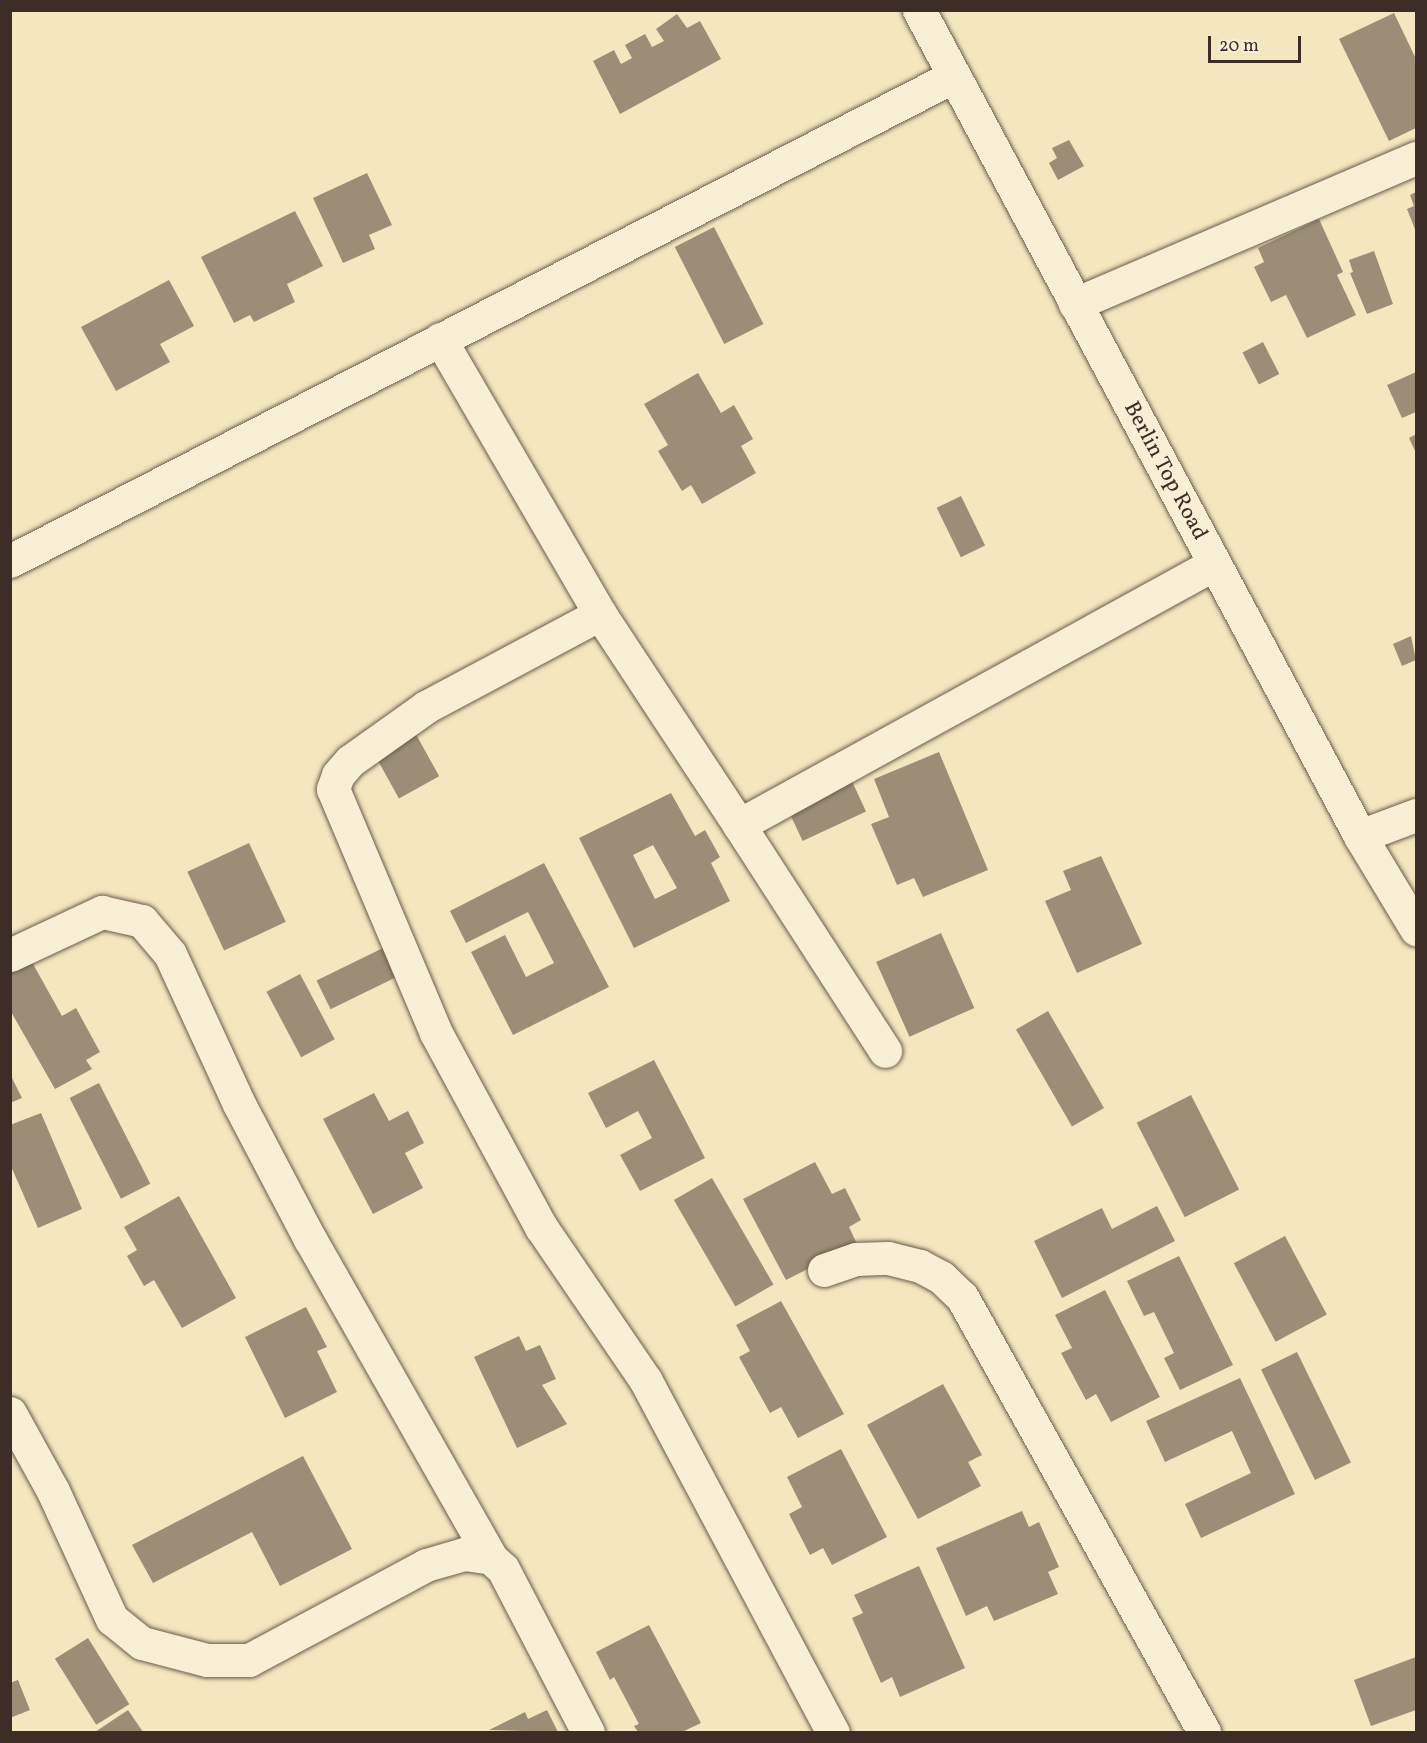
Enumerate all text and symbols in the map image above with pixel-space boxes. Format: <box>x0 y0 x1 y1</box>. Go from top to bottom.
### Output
scale bar <box>1211 24 1304 62</box>
text: 20 m <box>1219 34 1259 59</box>
street label: Berlin Top Road <box>1117 397 1213 545</box>

